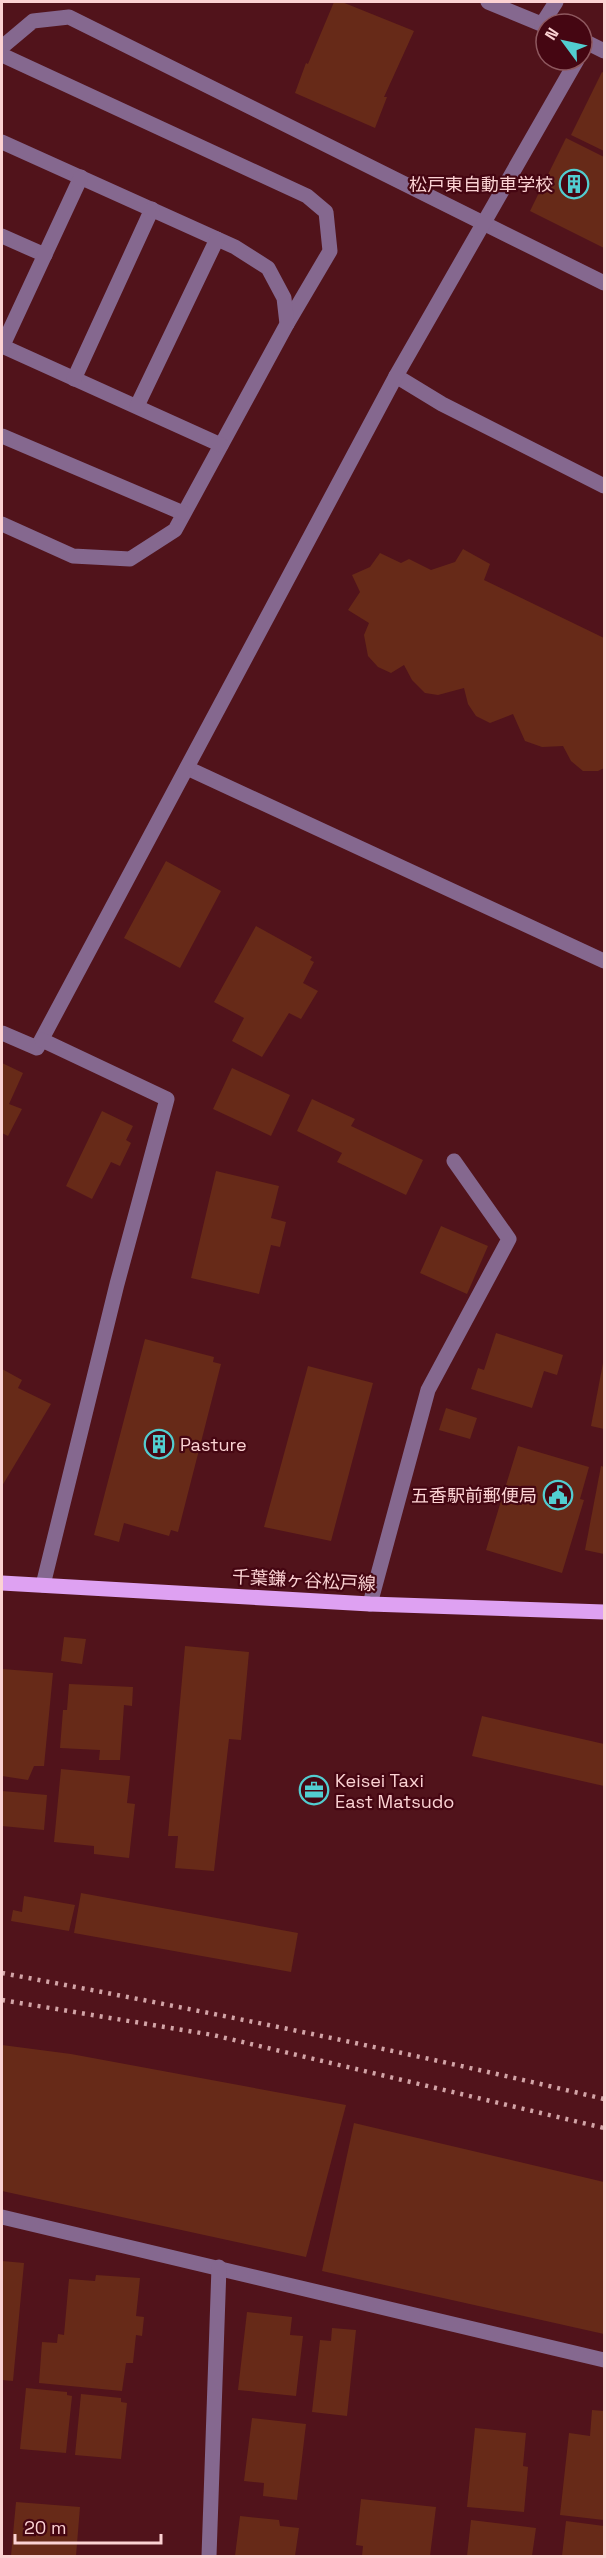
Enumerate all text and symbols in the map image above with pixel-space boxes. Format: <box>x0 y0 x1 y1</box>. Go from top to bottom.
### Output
north arrow <box>534 12 594 72</box>
text: N <box>540 24 564 44</box>
building icon: 松戸東自動車学校 <box>558 168 590 200</box>
place label: 松戸東自動車学校 <box>409 173 553 196</box>
building icon: Pasture <box>143 1428 175 1460</box>
place label: Pasture <box>180 1433 247 1456</box>
public building icon: 五香駅前郵便局 <box>542 1479 574 1511</box>
place label: 五香駅前郵便局 <box>411 1484 537 1507</box>
street label: 千葉鎌ヶ谷松戸線 <box>231 1565 377 1595</box>
place label: Keisei Taxi East Matsudo <box>335 1769 454 1813</box>
office icon: Keisei Taxi East Matsudo <box>298 1774 330 1806</box>
scale bar <box>15 2507 160 2545</box>
text: 20 m <box>24 2516 67 2539</box>

